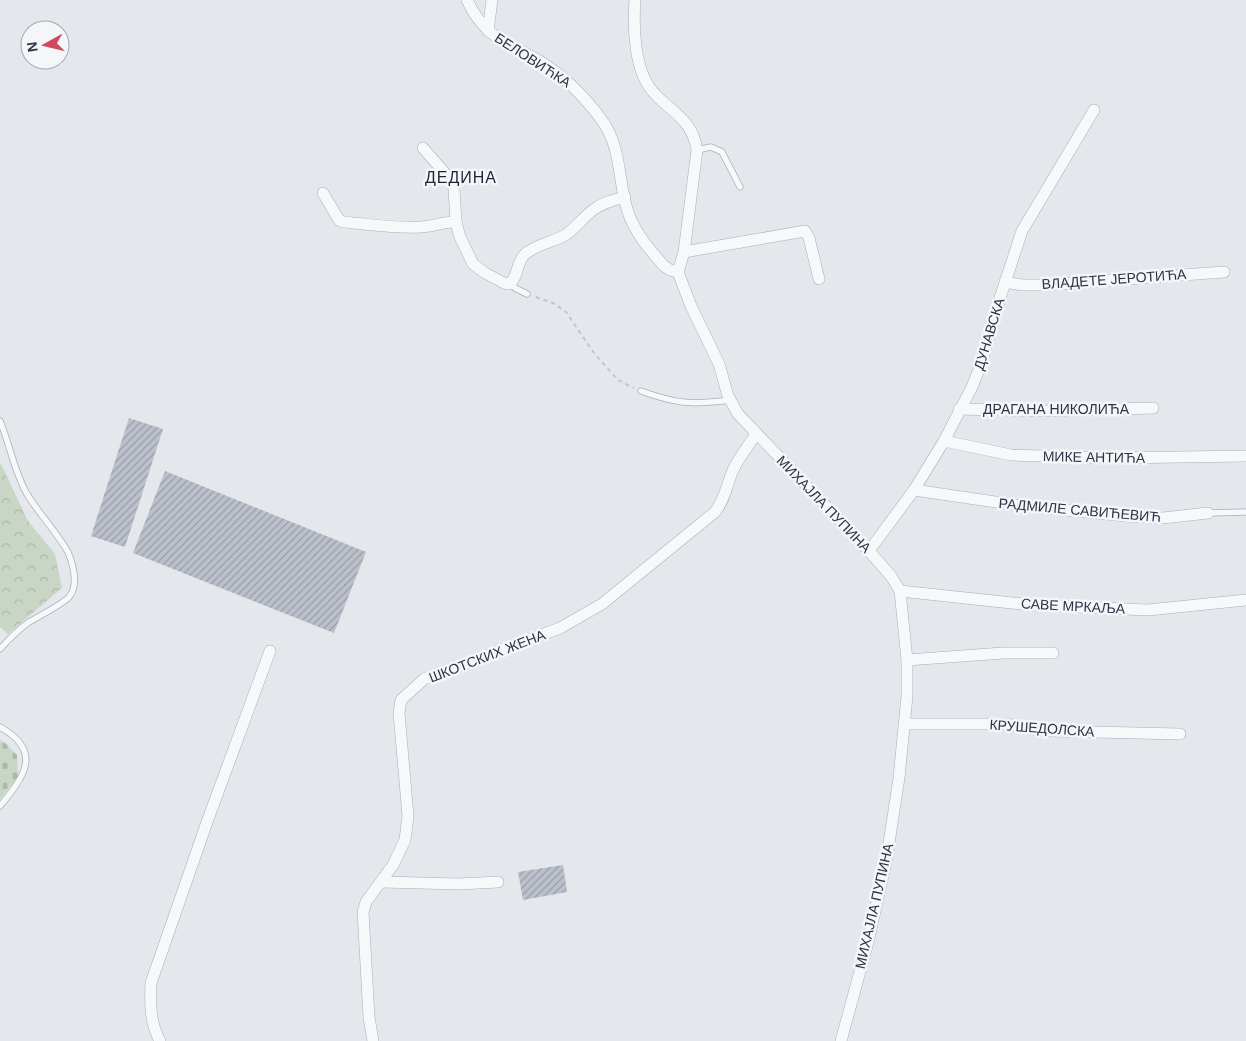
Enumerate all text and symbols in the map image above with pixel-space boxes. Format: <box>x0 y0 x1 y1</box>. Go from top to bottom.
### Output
north arrow <box>20 20 70 70</box>
street label: БЕЛОВИЋКА <box>492 29 575 91</box>
text: N <box>23 41 41 53</box>
district label: ДЕДИНА <box>425 169 497 186</box>
street label: ВЛАДЕТЕ ЈЕРОТИЋА <box>1041 266 1188 292</box>
street label: ДУНАВСКА <box>970 295 1008 372</box>
street label: ДРАГАНА НИКОЛИЋА <box>983 401 1130 417</box>
street label: МИКЕ АНТИЋА <box>1043 448 1146 466</box>
street label: МИХАЈЛА ПУПИНА <box>774 452 875 556</box>
street label: РАДМИЛЕ САВИЋЕВИЋ <box>998 495 1162 525</box>
street label: САВЕ МРКАЉА <box>1020 595 1126 617</box>
street label: ШКОТСКИХ ЖЕНА <box>426 626 548 686</box>
street label: КРУШЕДОЛСКА <box>989 716 1096 740</box>
street label: МИХАЈЛА ПУПИНА <box>852 841 896 970</box>

